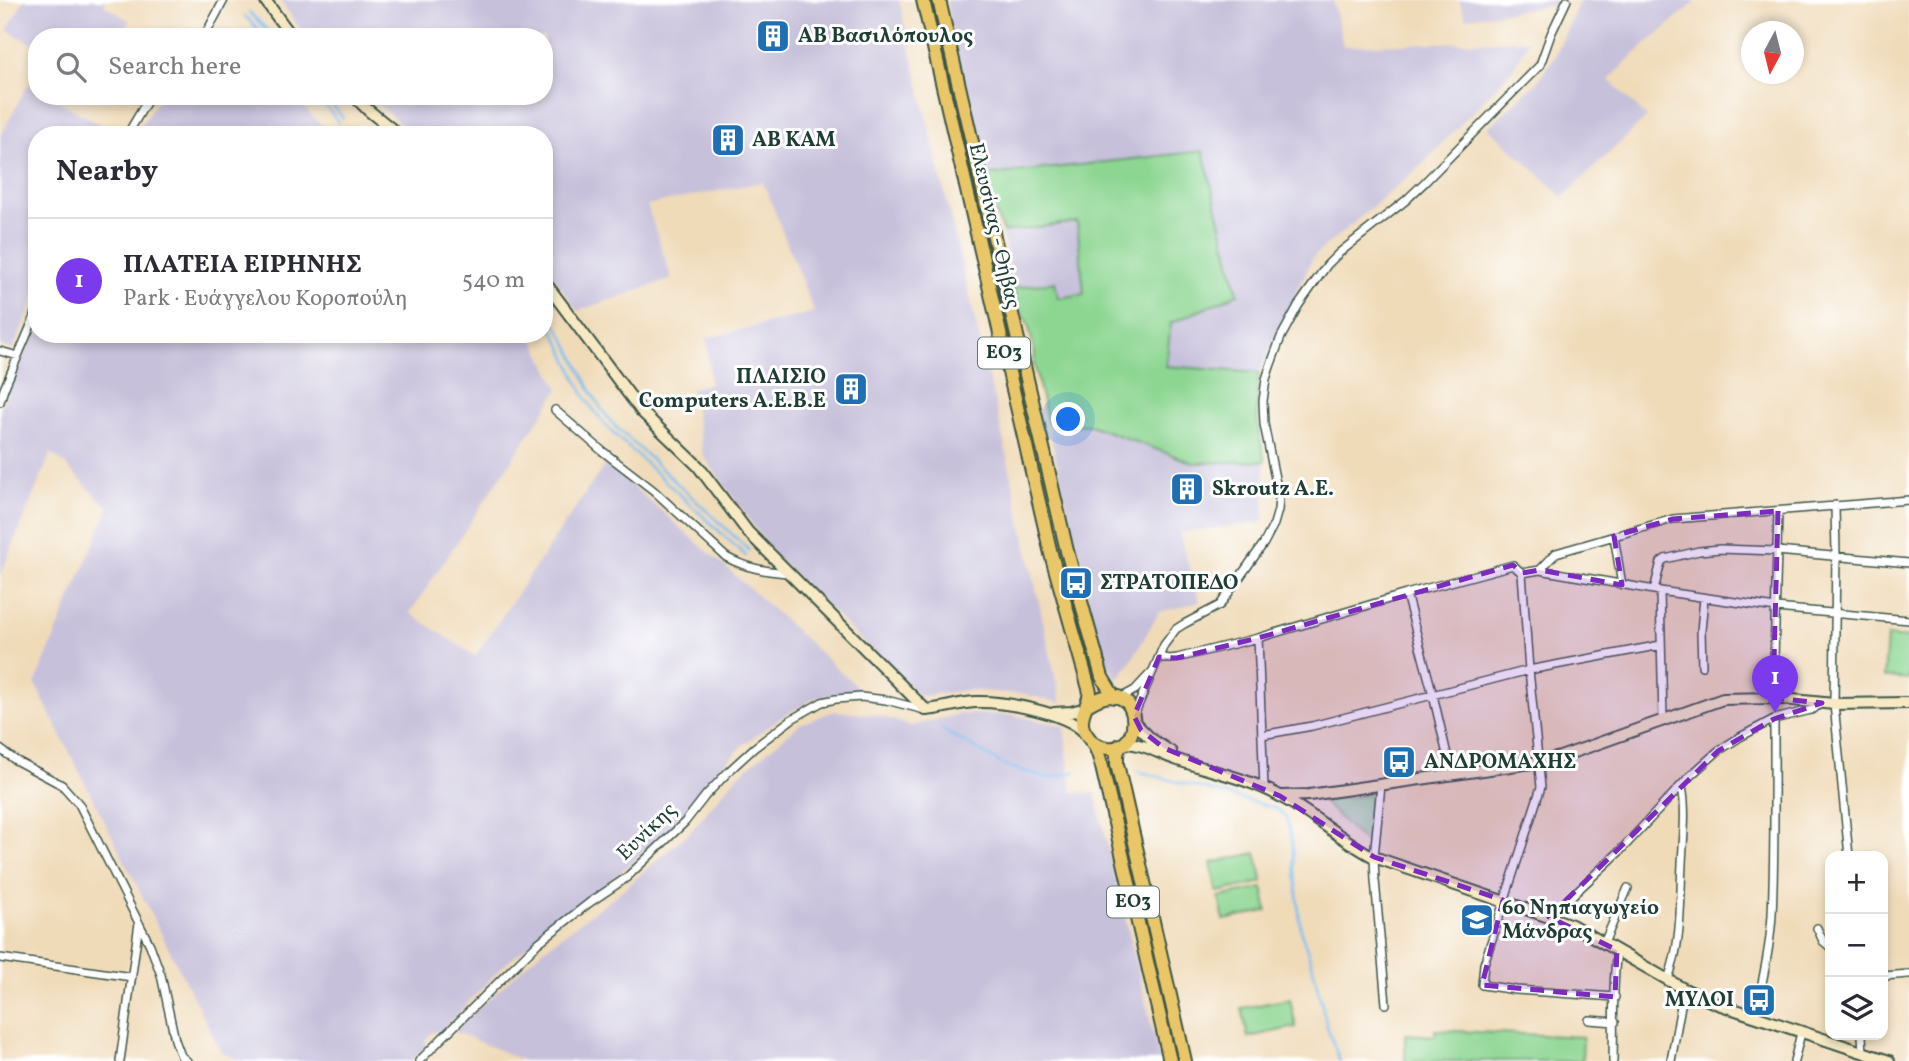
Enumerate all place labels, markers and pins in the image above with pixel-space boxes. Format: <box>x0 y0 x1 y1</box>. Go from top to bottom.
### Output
building icon: ΑΒ Βασιλόπουλος <box>754 17 792 55</box>
place label: ΑΒ Βασιλόπουλος <box>798 22 973 51</box>
building icon: ΑΒ ΚΑΜ <box>709 121 747 159</box>
place label: ΑΒ ΚΑΜ <box>752 126 836 155</box>
place label: ΠΛΑΙΣΙΟ Computers Α.Ε.Β.Ε <box>639 363 826 416</box>
building icon: ΠΛΑΙΣΙΟ Computers Α.Ε.Β.Ε <box>832 370 870 408</box>
building icon: Skroutz Α.Ε. <box>1168 470 1206 508</box>
place label: Skroutz Α.Ε. <box>1212 475 1334 504</box>
bus stop icon: ΣΤΡΑΤΟΠΕΔΟ <box>1057 564 1095 602</box>
place label: ΣΤΡΑΤΟΠΕΔΟ <box>1100 569 1239 598</box>
pin: 1 <box>1752 655 1798 713</box>
bus stop icon: ΑΝΔΡΟΜΑΧΗΣ <box>1380 743 1418 781</box>
place label: ΑΝΔΡΟΜΑΧΗΣ <box>1424 748 1576 777</box>
place label: 6ο Νηπιαγωγείο Μάνδρας <box>1502 894 1659 947</box>
school or university icon: 6ο Νηπιαγωγείο Μάνδρας <box>1458 901 1496 939</box>
bus stop icon: ΜΥΛΟΙ <box>1740 981 1778 1019</box>
place label: ΜΥΛΟΙ <box>1665 986 1734 1015</box>

